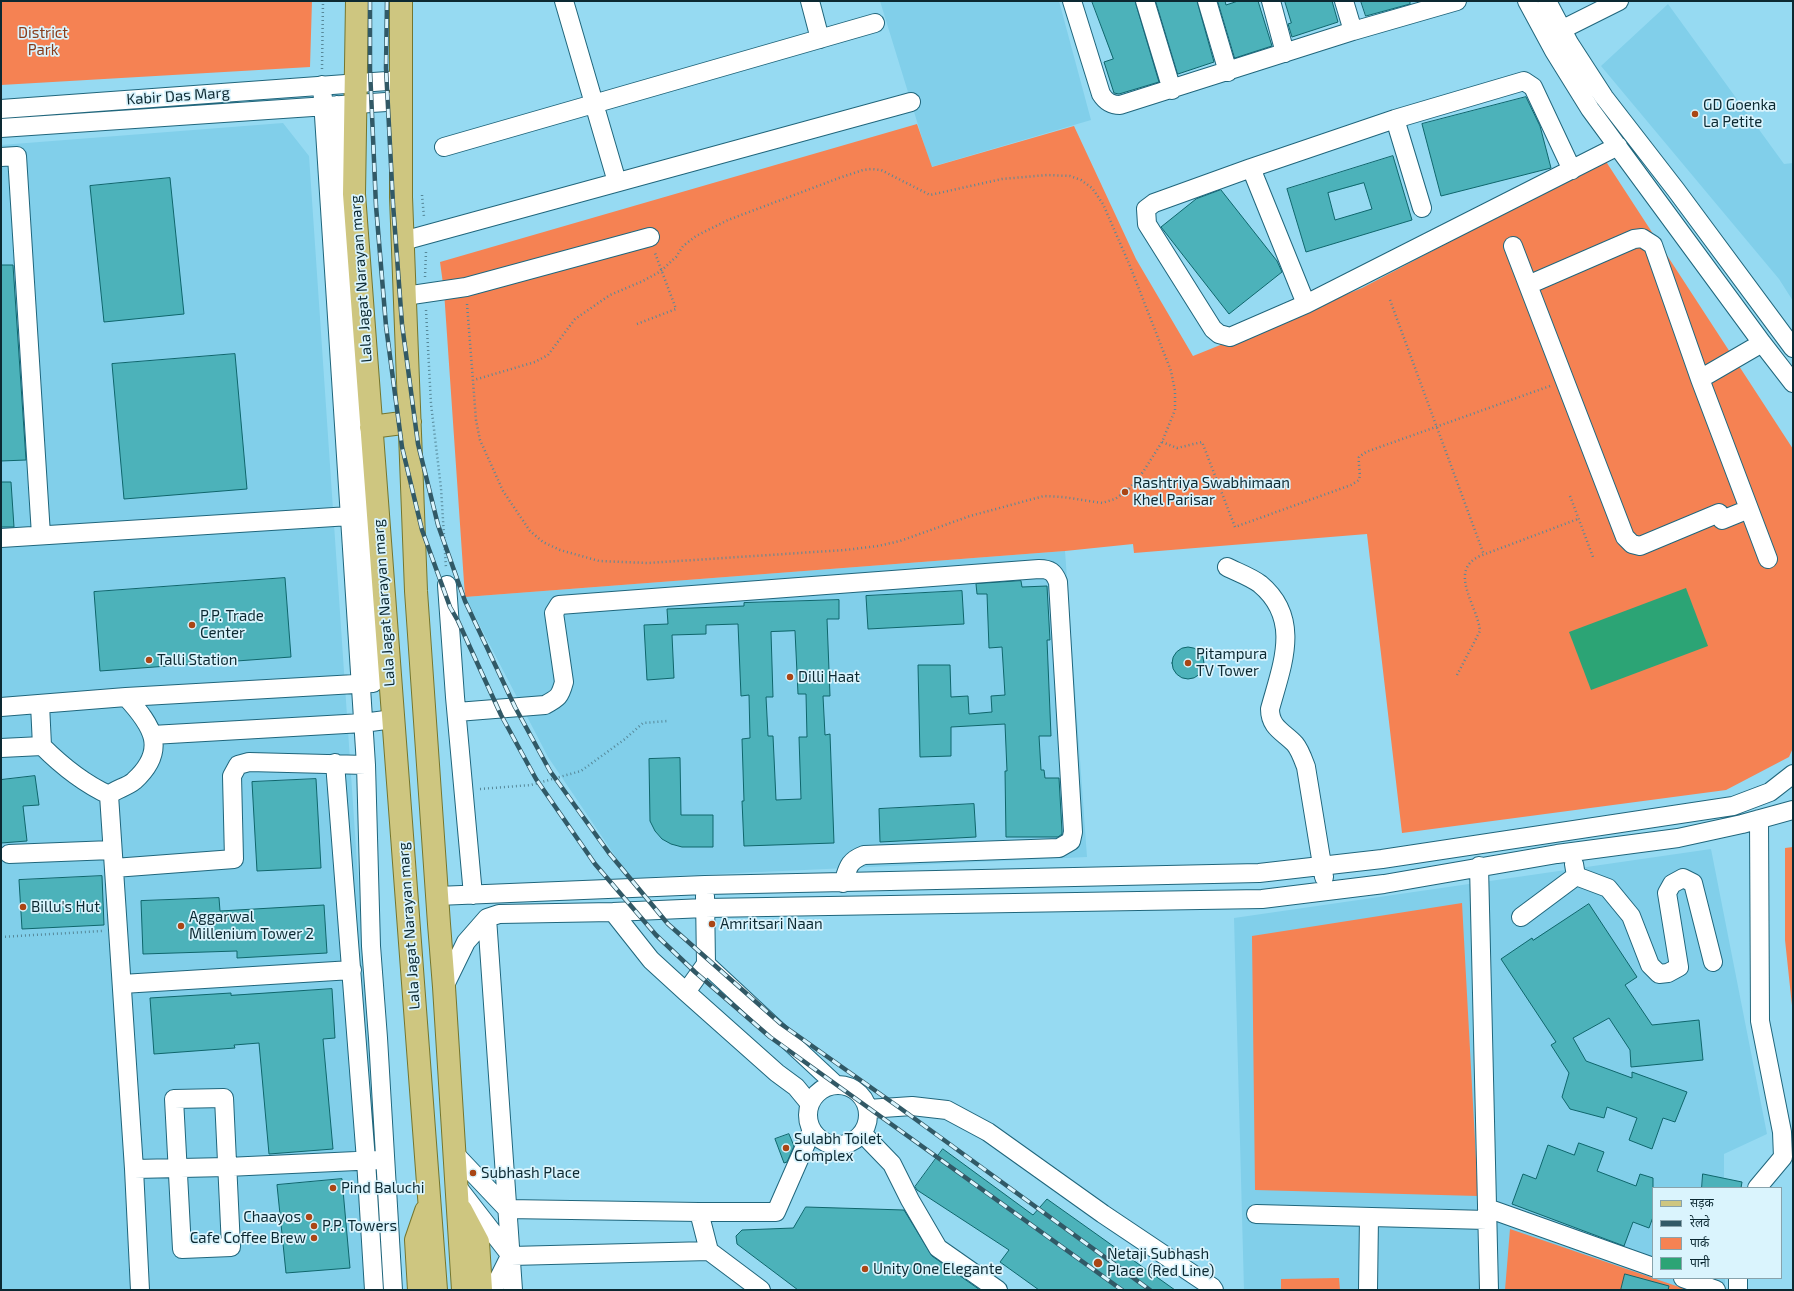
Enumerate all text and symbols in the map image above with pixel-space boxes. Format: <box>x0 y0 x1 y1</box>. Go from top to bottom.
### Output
park label: District Park <box>18 24 68 59</box>
street label: Kabir Das Marg <box>126 83 230 109</box>
place label: GD Goenka La Petite <box>1703 96 1776 131</box>
marker: GD Goenka La Petite <box>1690 109 1700 119</box>
street label: Lala Jagat Narayan marg <box>346 195 376 363</box>
place label: Rashtriya Swabhimaan Khel Parisar <box>1133 474 1290 509</box>
marker: Rashtriya Swabhimaan Khel Parisar <box>1120 487 1130 497</box>
street label: Lala Jagat Narayan marg <box>369 519 399 687</box>
place label: P.P. Trade Center <box>200 607 264 642</box>
marker: P.P. Trade Center <box>187 620 197 630</box>
place label: Pitampura TV Tower <box>1196 645 1267 680</box>
place label: Talli Station <box>157 651 237 669</box>
marker: Talli Station <box>144 655 154 665</box>
marker: Pitampura TV Tower <box>1183 658 1193 668</box>
place label: Dilli Haat <box>798 668 860 686</box>
marker: Dilli Haat <box>785 672 795 682</box>
street label: Lala Jagat Narayan marg <box>394 842 424 1010</box>
place label: Billu's Hut <box>31 898 100 916</box>
marker: Billu's Hut <box>18 902 28 912</box>
place label: Aggarwal Millenium Tower 2 <box>189 908 314 943</box>
place label: Amritsari Naan <box>720 915 823 933</box>
marker: Amritsari Naan <box>707 919 717 929</box>
marker: Aggarwal Millenium Tower 2 <box>176 921 186 931</box>
place label: Sulabh Toilet Complex <box>794 1130 882 1165</box>
marker: Sulabh Toilet Complex <box>781 1143 791 1153</box>
place label: Subhash Place <box>481 1164 580 1182</box>
marker: Subhash Place <box>468 1168 478 1178</box>
place label: Pind Baluchi <box>341 1179 425 1197</box>
marker: Pind Baluchi <box>328 1183 338 1193</box>
legend <box>1652 1187 1782 1279</box>
text: सड़क <box>1690 1195 1714 1209</box>
place label: Chaayos <box>243 1208 301 1226</box>
marker: Chaayos <box>304 1212 314 1222</box>
text: रेलवे <box>1690 1215 1710 1229</box>
place label: P.P. Towers <box>322 1217 397 1235</box>
marker: P.P. Towers <box>309 1221 319 1231</box>
place label: Cafe Coffee Brew <box>190 1229 306 1247</box>
marker: Cafe Coffee Brew <box>309 1233 319 1243</box>
text: पार्क <box>1690 1235 1709 1249</box>
place label: Netaji Subhash Place (Red Line) <box>1107 1245 1214 1280</box>
text: पानी <box>1690 1255 1710 1269</box>
marker: Netaji Subhash Place (Red Line) <box>1092 1257 1104 1269</box>
place label: Unity One Elegante <box>873 1260 1002 1278</box>
marker: Unity One Elegante <box>860 1264 870 1274</box>

